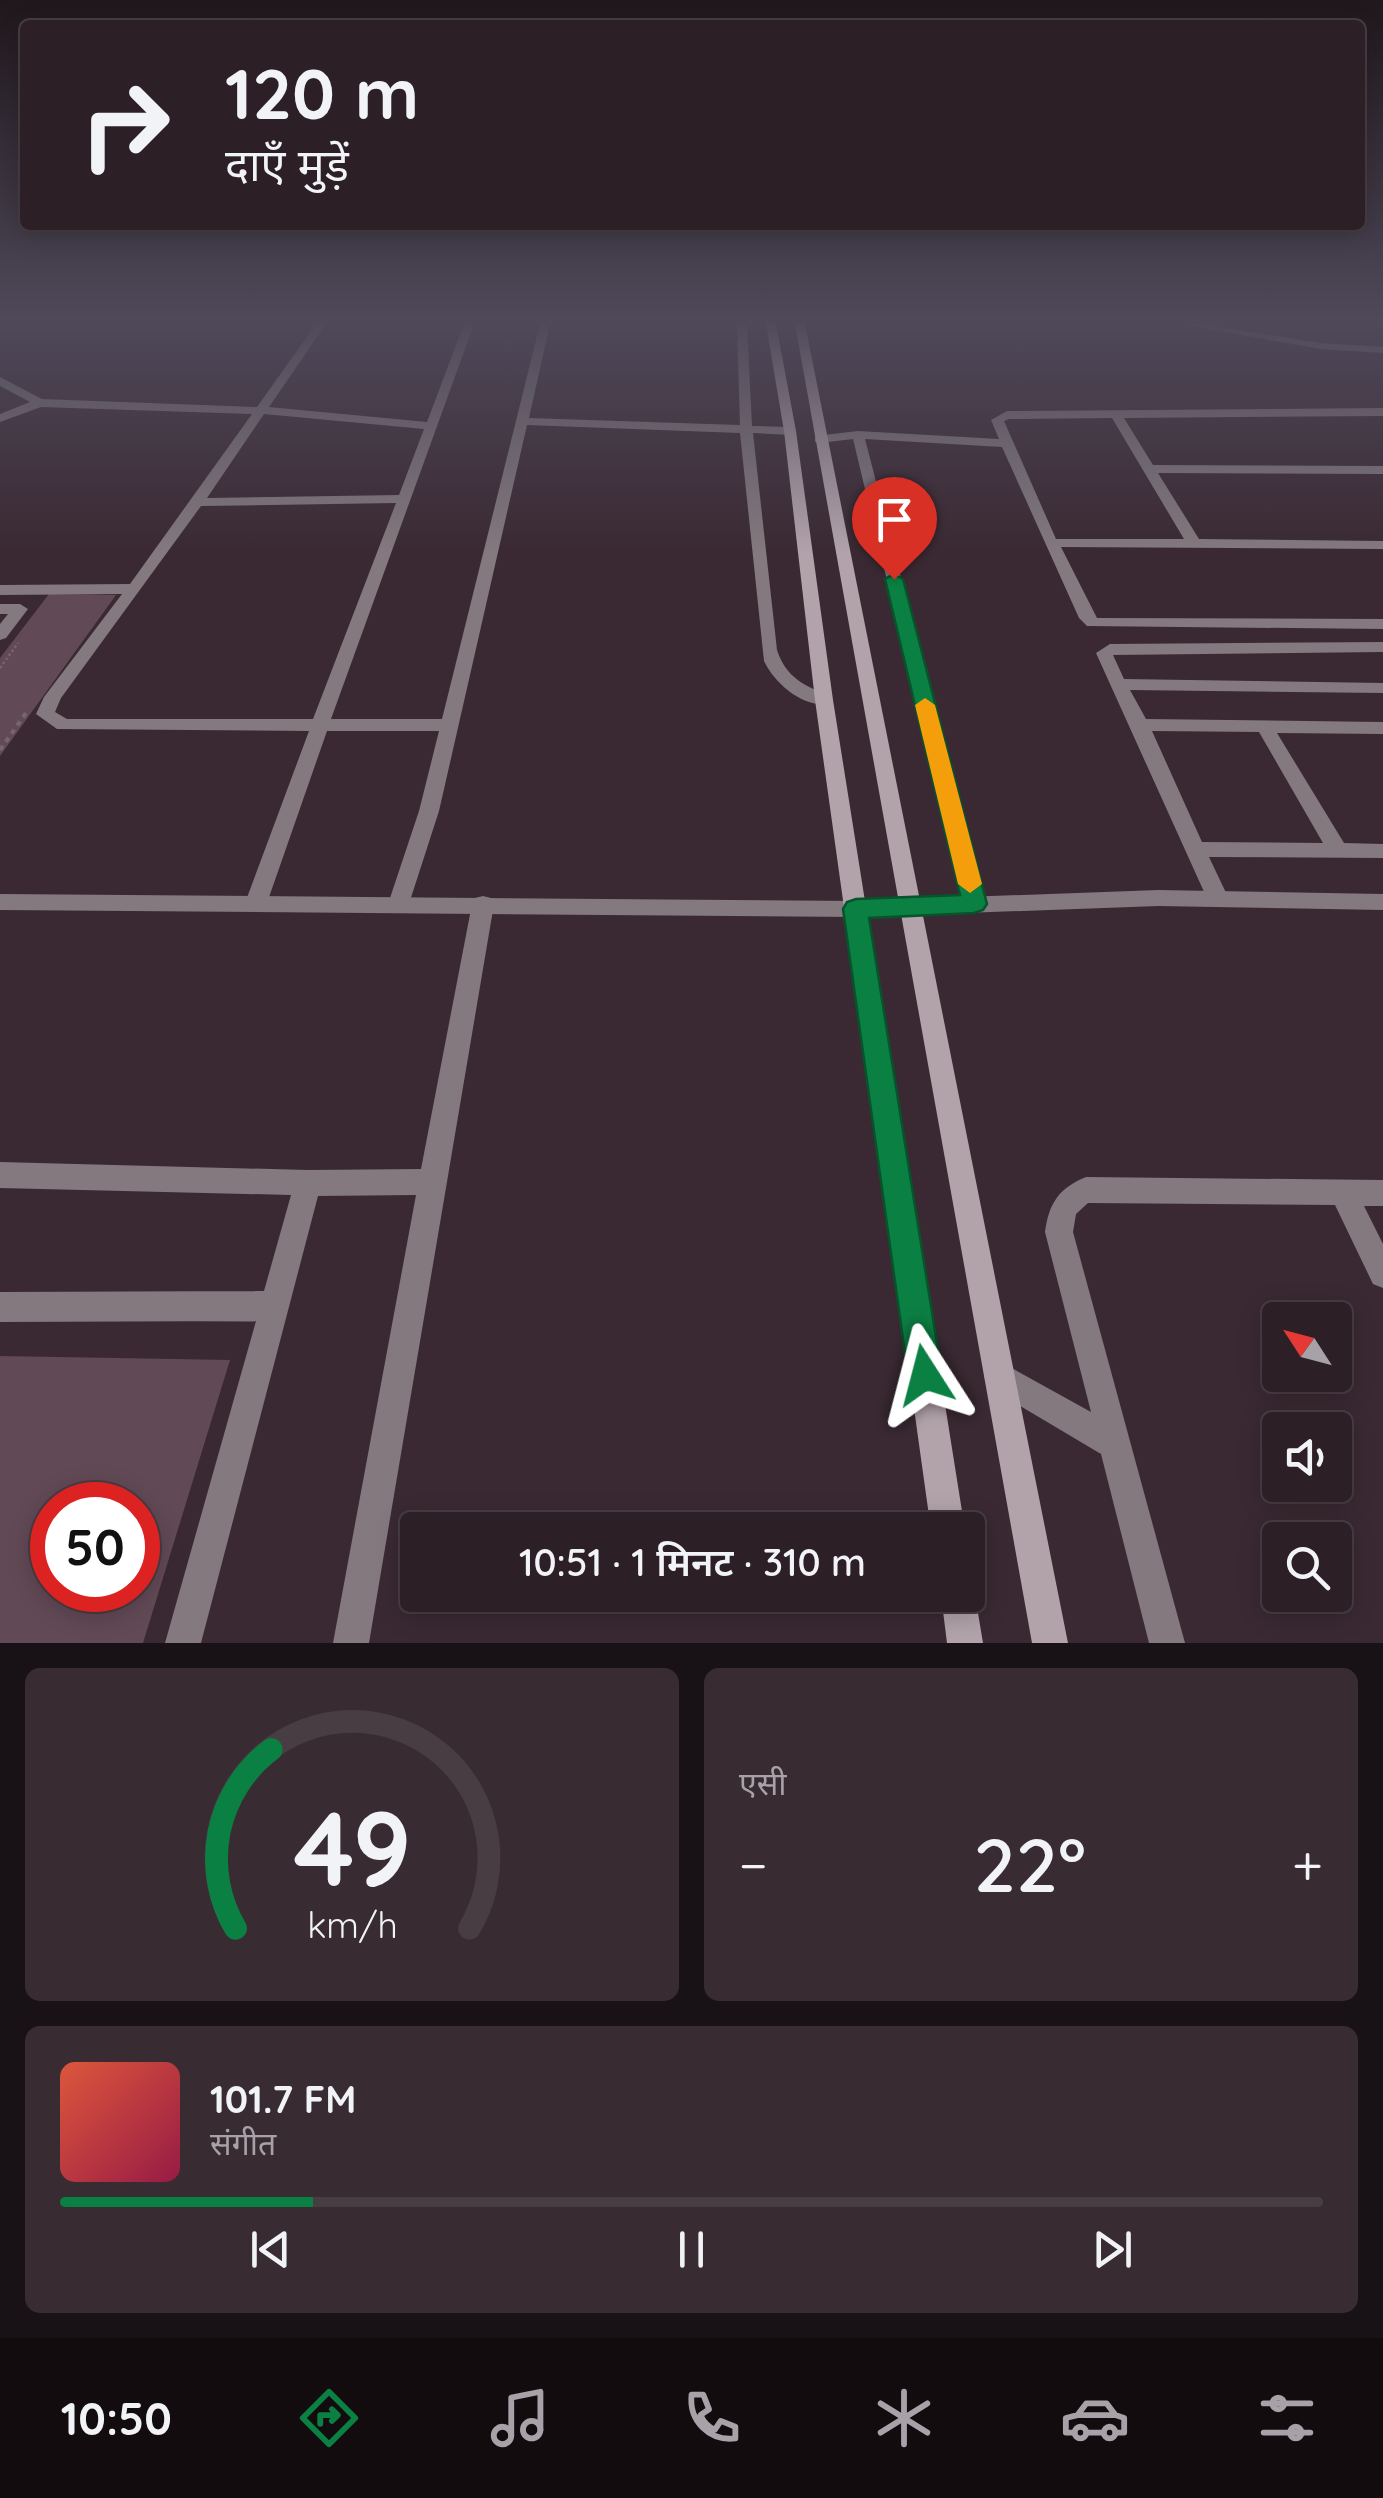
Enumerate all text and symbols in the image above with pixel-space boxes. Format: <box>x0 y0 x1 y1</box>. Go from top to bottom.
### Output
text: 120 m <box>225 49 419 137</box>
icon: right <box>60 60 190 190</box>
text: दाएँ मुड़ें <box>225 136 349 192</box>
pin <box>852 477 937 580</box>
icon: arrive <box>867 492 922 547</box>
north arrow <box>1262 1302 1352 1392</box>
map controls <box>1262 1302 1352 1612</box>
position arrow <box>873 1323 977 1427</box>
button: sound <box>1262 1412 1352 1502</box>
speed limit sign: 50 <box>30 1482 160 1612</box>
button: search <box>1262 1522 1352 1612</box>
text: 10:51 · 1 मिनट · 310 m <box>519 1538 866 1586</box>
text: एसी <box>739 1763 787 1803</box>
text: 49 <box>293 1782 411 1912</box>
text: 22° <box>974 1817 1086 1911</box>
text: − <box>739 1830 768 1899</box>
text: + <box>1292 1830 1323 1899</box>
text: km/h <box>307 1902 397 1947</box>
text: 101.7 FM <box>210 2075 356 2123</box>
text: संगीत <box>210 2123 276 2163</box>
icon: previous <box>243 2222 298 2277</box>
icon: pause <box>664 2222 719 2277</box>
icon: next <box>1085 2222 1140 2277</box>
icon: directions <box>294 2383 364 2453</box>
icon: music <box>485 2383 555 2453</box>
icon: phone <box>677 2383 747 2453</box>
icon: climate <box>869 2383 939 2453</box>
icon: car <box>1060 2383 1130 2453</box>
icon: filters <box>1252 2383 1322 2453</box>
text: 10:50 <box>61 2390 172 2446</box>

